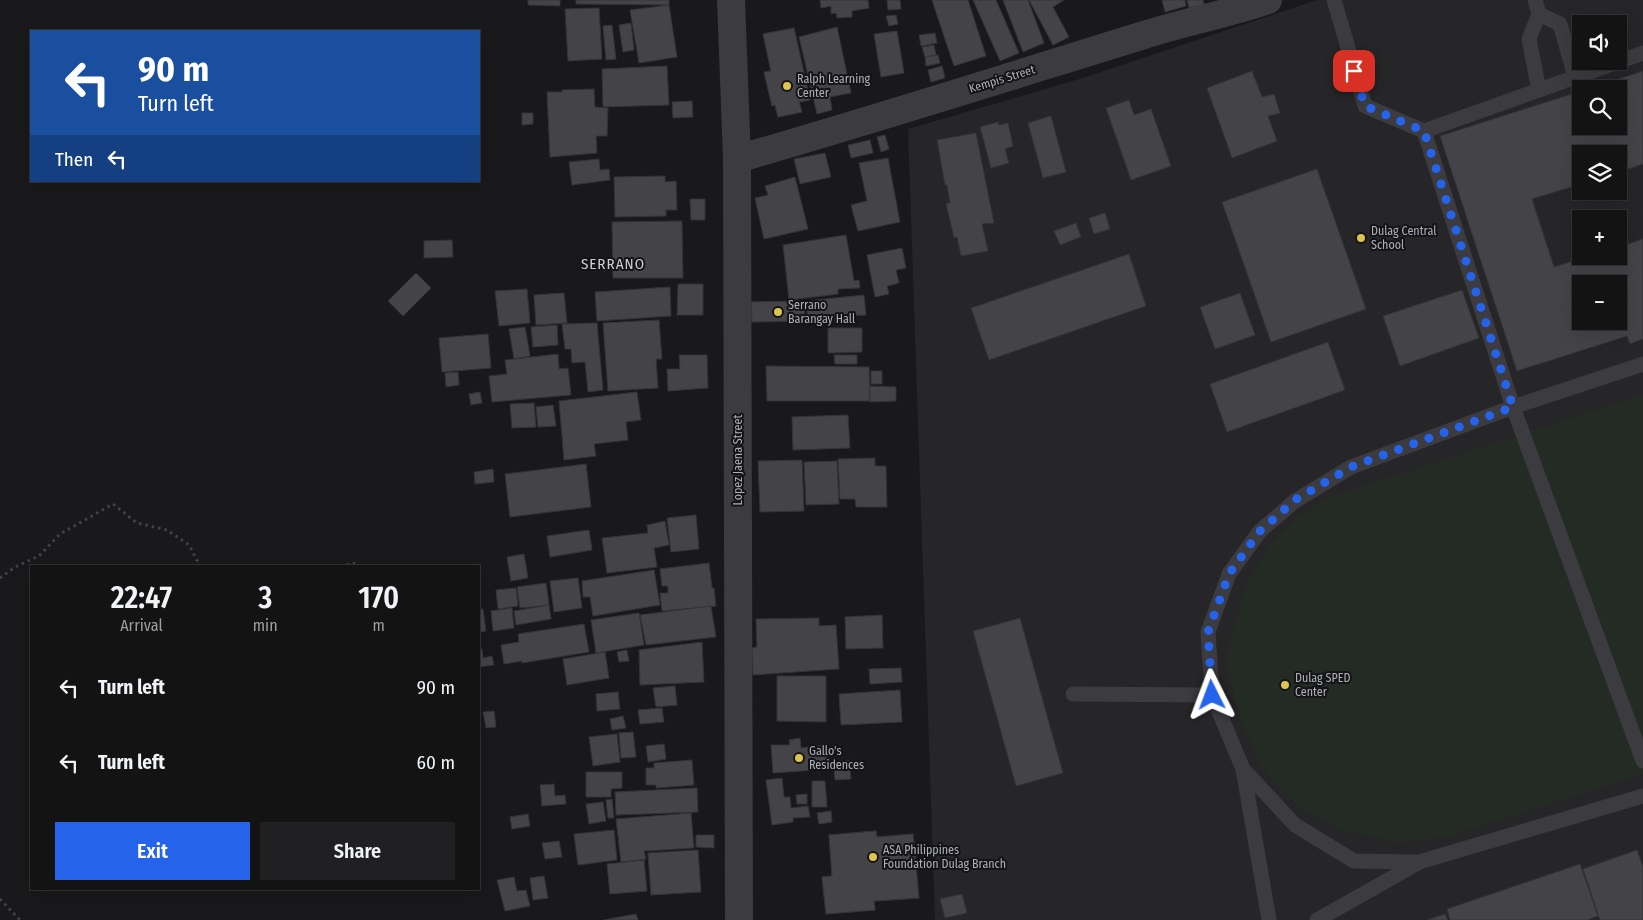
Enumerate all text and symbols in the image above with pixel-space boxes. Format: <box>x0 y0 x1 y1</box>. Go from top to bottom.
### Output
map controls <box>1572 15 1627 330</box>
button: sound <box>1572 15 1627 70</box>
text: 90 m <box>138 48 209 90</box>
icon: left <box>55 50 120 115</box>
pin <box>1333 50 1375 92</box>
icon: arrive <box>1340 57 1368 85</box>
street label: Kempis Street <box>967 62 1037 96</box>
place label: Ralph Learning Center <box>797 72 870 100</box>
marker: Ralph Learning Center <box>781 80 793 92</box>
button: search <box>1572 80 1627 135</box>
text: Turn left <box>138 90 214 117</box>
icon: left <box>103 145 131 173</box>
button: layers <box>1572 145 1627 200</box>
text: Then <box>55 148 93 171</box>
button: + <box>1572 210 1627 265</box>
place label: Dulag Central School <box>1371 224 1436 252</box>
marker: Dulag Central School <box>1355 232 1367 244</box>
district label: SERRANO <box>581 255 645 273</box>
button: − <box>1572 275 1627 330</box>
place label: Serrano Barangay Hall <box>788 298 855 326</box>
marker: Serrano Barangay Hall <box>772 306 784 318</box>
street label: Lopez Jaena Street <box>731 415 745 505</box>
text: 22:47 <box>111 580 172 616</box>
text: 3 <box>258 580 272 616</box>
text: 170 <box>358 580 399 616</box>
text: Arrival <box>120 616 163 635</box>
text: min <box>253 616 278 635</box>
text: m <box>373 616 385 635</box>
position arrow <box>1185 668 1237 720</box>
place label: Dulag SPED Center <box>1295 671 1350 699</box>
icon: left <box>55 674 83 702</box>
text: Turn left <box>98 676 165 699</box>
text: 90 m <box>417 676 455 699</box>
marker: Dulag SPED Center <box>1279 679 1291 691</box>
place label: Gallo's Residences <box>809 744 864 772</box>
icon: left <box>55 749 83 777</box>
text: Turn left <box>98 751 165 774</box>
text: 60 m <box>417 751 455 774</box>
marker: Gallo's Residences <box>793 752 805 764</box>
button: Exit <box>55 822 250 880</box>
button: Share <box>260 822 455 880</box>
place label: ASA Philippines Foundation Dulag Branch <box>883 843 1006 871</box>
marker: ASA Philippines Foundation Dulag Branch <box>867 851 879 863</box>

